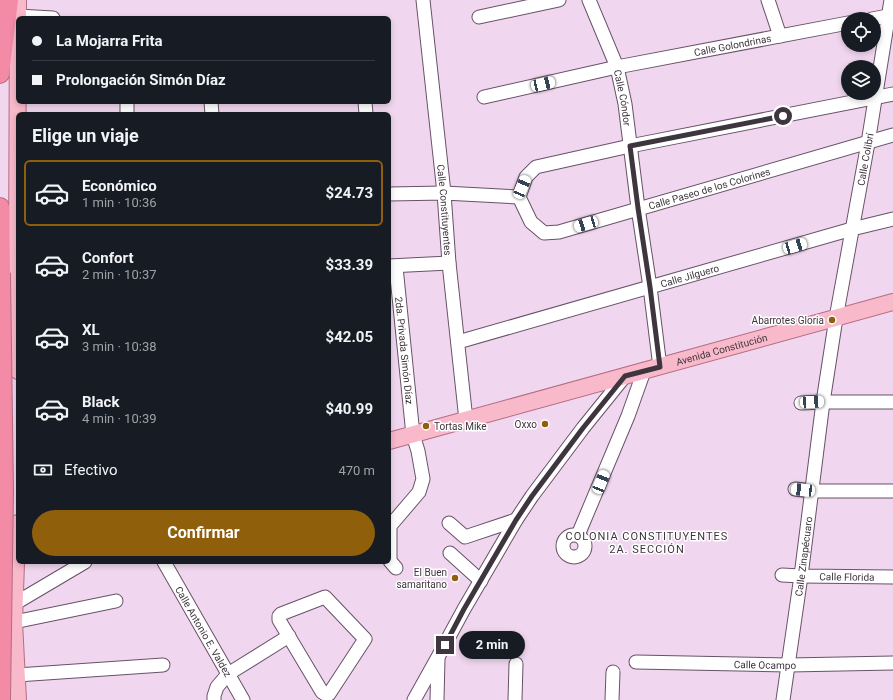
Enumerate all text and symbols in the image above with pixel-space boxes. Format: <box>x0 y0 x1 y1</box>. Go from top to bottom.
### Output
map controls <box>841 12 881 100</box>
button: locate <box>841 12 881 52</box>
text: La Mojarra Frita <box>56 32 163 50</box>
street label: Calle Golondrinas <box>693 33 772 58</box>
button: layers <box>841 60 881 100</box>
street label: Calle Cóndor <box>612 69 633 127</box>
text: Prolongación Simón Díaz <box>56 71 226 89</box>
car <box>530 75 556 93</box>
route start <box>774 107 792 125</box>
text: Elige un viaje <box>32 125 139 146</box>
street label: Calle Colibrí <box>855 132 876 187</box>
street label: Calle Constituyentes <box>435 164 453 256</box>
street label: Calle Paseo de los Colorines <box>647 166 772 212</box>
car <box>512 174 532 200</box>
icon: car <box>34 175 70 211</box>
text: Económico <box>82 177 157 195</box>
text: $24.73 <box>326 184 373 202</box>
text: 1 min · 10:36 <box>82 195 157 210</box>
car <box>573 215 599 233</box>
car <box>782 237 808 255</box>
icon: car <box>34 247 70 283</box>
text: Confort <box>82 249 133 267</box>
text: $33.39 <box>326 256 373 274</box>
street label: Calle Jilguero <box>659 262 721 290</box>
text: 2 min · 10:37 <box>82 267 157 282</box>
street label: 2da. Privada Simón Díaz <box>393 296 415 405</box>
place label: Abarrotes Gloria <box>752 315 824 326</box>
marker: Abarrotes Gloria <box>827 315 837 325</box>
icon: car <box>34 319 70 355</box>
text: XL <box>82 321 100 339</box>
text: $42.05 <box>326 328 373 346</box>
street label: Avenida Constitución <box>675 332 769 368</box>
text: 3 min · 10:38 <box>82 339 157 354</box>
icon: car <box>34 391 70 427</box>
text: Black <box>82 393 119 411</box>
car <box>800 395 824 409</box>
text: $40.99 <box>326 400 373 418</box>
text: 4 min · 10:39 <box>82 411 157 426</box>
place label: Oxxo <box>515 419 537 430</box>
marker: Oxxo <box>540 419 550 429</box>
marker: Tortas Mike <box>421 421 431 431</box>
place label: Tortas Mike <box>434 421 487 432</box>
icon: cash <box>32 459 54 481</box>
text: Efectivo <box>64 461 118 479</box>
text: 470 m <box>338 463 375 478</box>
car <box>591 469 611 495</box>
car <box>790 483 816 497</box>
button: Confirmar <box>32 510 375 556</box>
street label: Calle Zinapécuaro <box>793 516 814 597</box>
district label: COLONIA CONSTITUYENTES 2A. SECCIÓN <box>566 530 728 556</box>
place label: El Buen samaritano <box>396 567 447 590</box>
street label: Calle Florida <box>819 571 875 583</box>
marker: El Buen samaritano <box>450 573 460 583</box>
street label: Calle Antonio E. Valdez <box>173 584 234 679</box>
callout: 2 min <box>459 631 525 659</box>
route end <box>436 636 454 654</box>
text: 2 min <box>476 637 508 652</box>
street label: Calle Ocampo <box>734 659 797 671</box>

